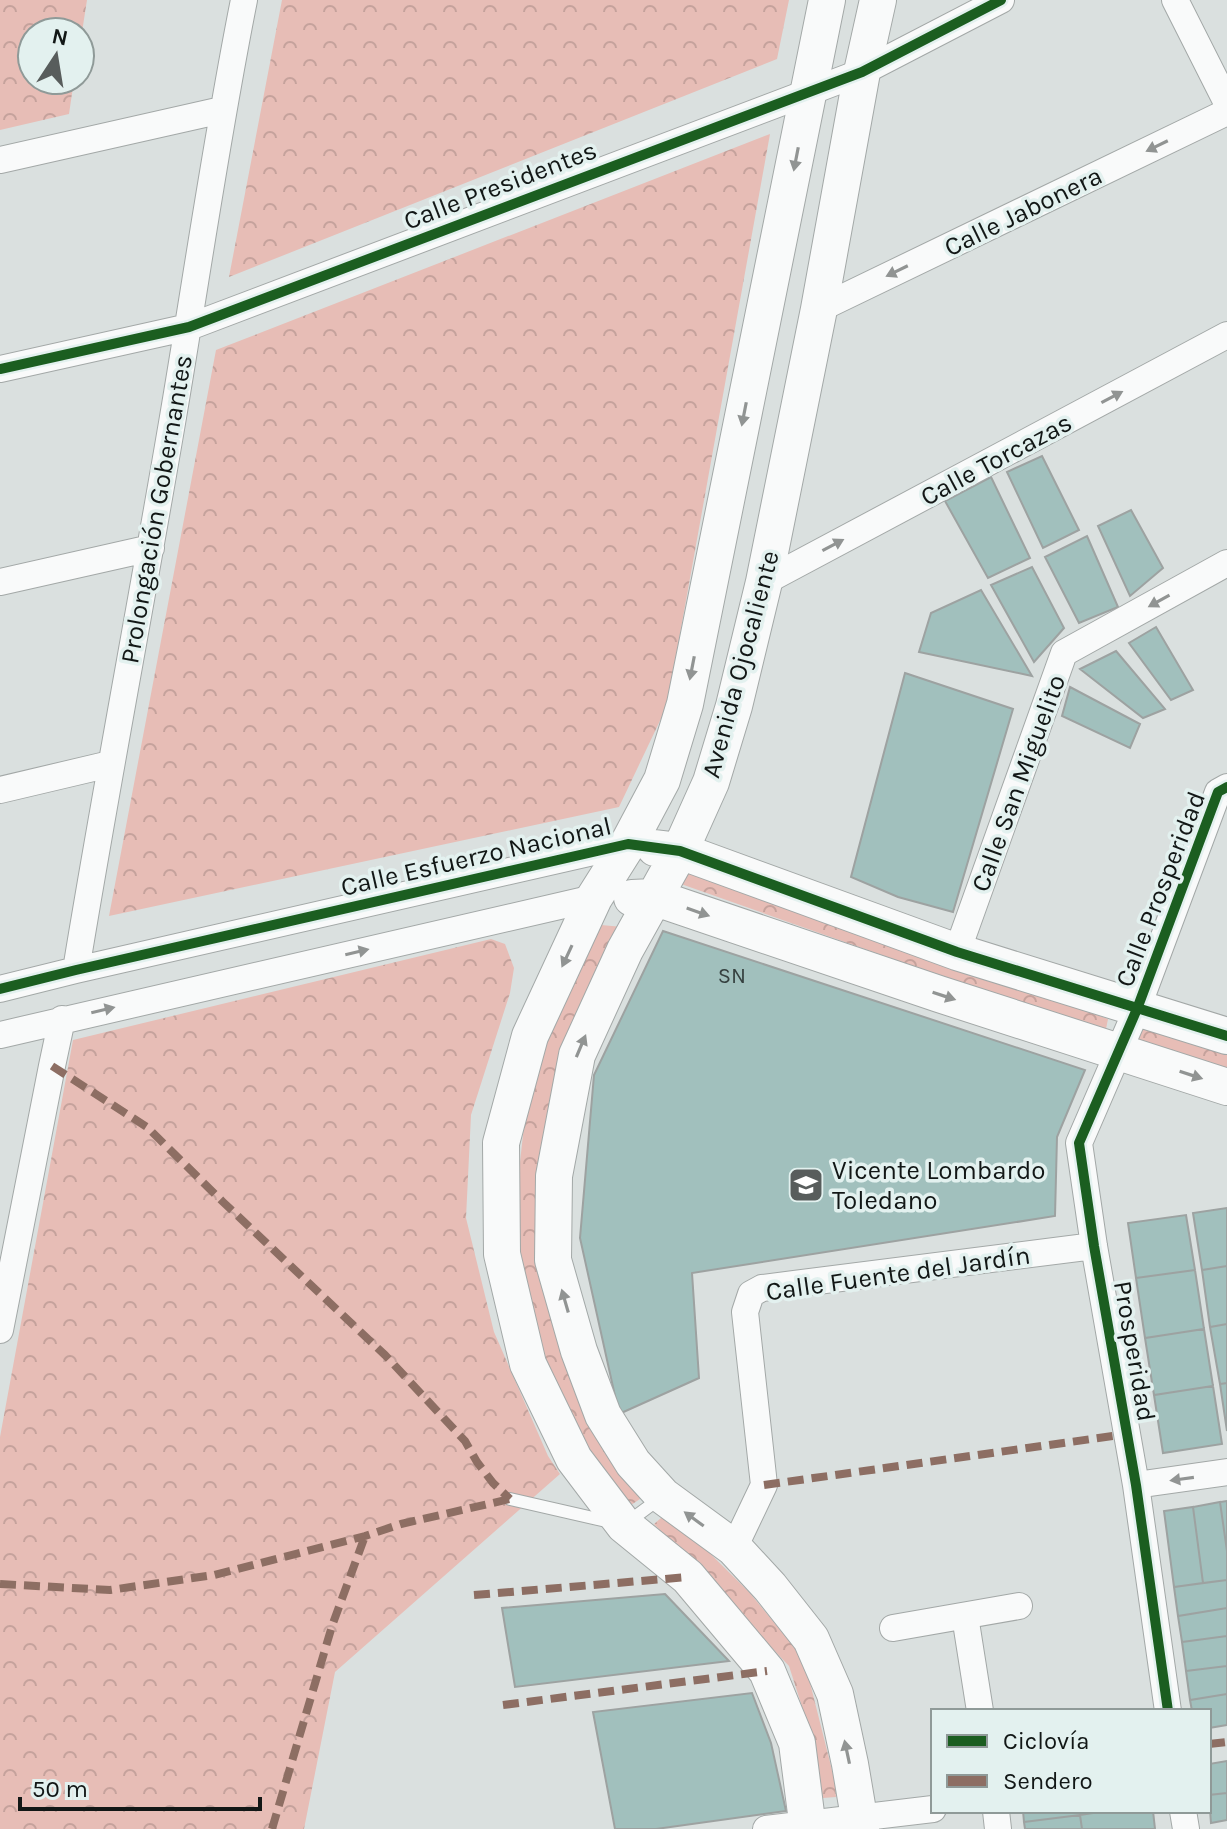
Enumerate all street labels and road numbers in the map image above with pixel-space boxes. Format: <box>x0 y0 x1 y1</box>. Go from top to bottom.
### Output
street label: Calle Presidentes <box>399 134 601 237</box>
street label: Calle Jabonera <box>939 160 1107 263</box>
street label: Prolongación Gobernantes <box>114 352 199 666</box>
street label: Calle Torcazas <box>915 407 1077 512</box>
street label: Avenida Ojocaliente <box>695 547 786 781</box>
street label: Calle San Miguelito <box>965 670 1072 896</box>
street label: Calle Prosperidad <box>1109 787 1212 991</box>
street label: Calle Esfuerzo Nacional <box>338 810 614 903</box>
street label: Calle Fuente del Jardín <box>764 1240 1032 1307</box>
street label: Prosperidad <box>1107 1278 1162 1424</box>

